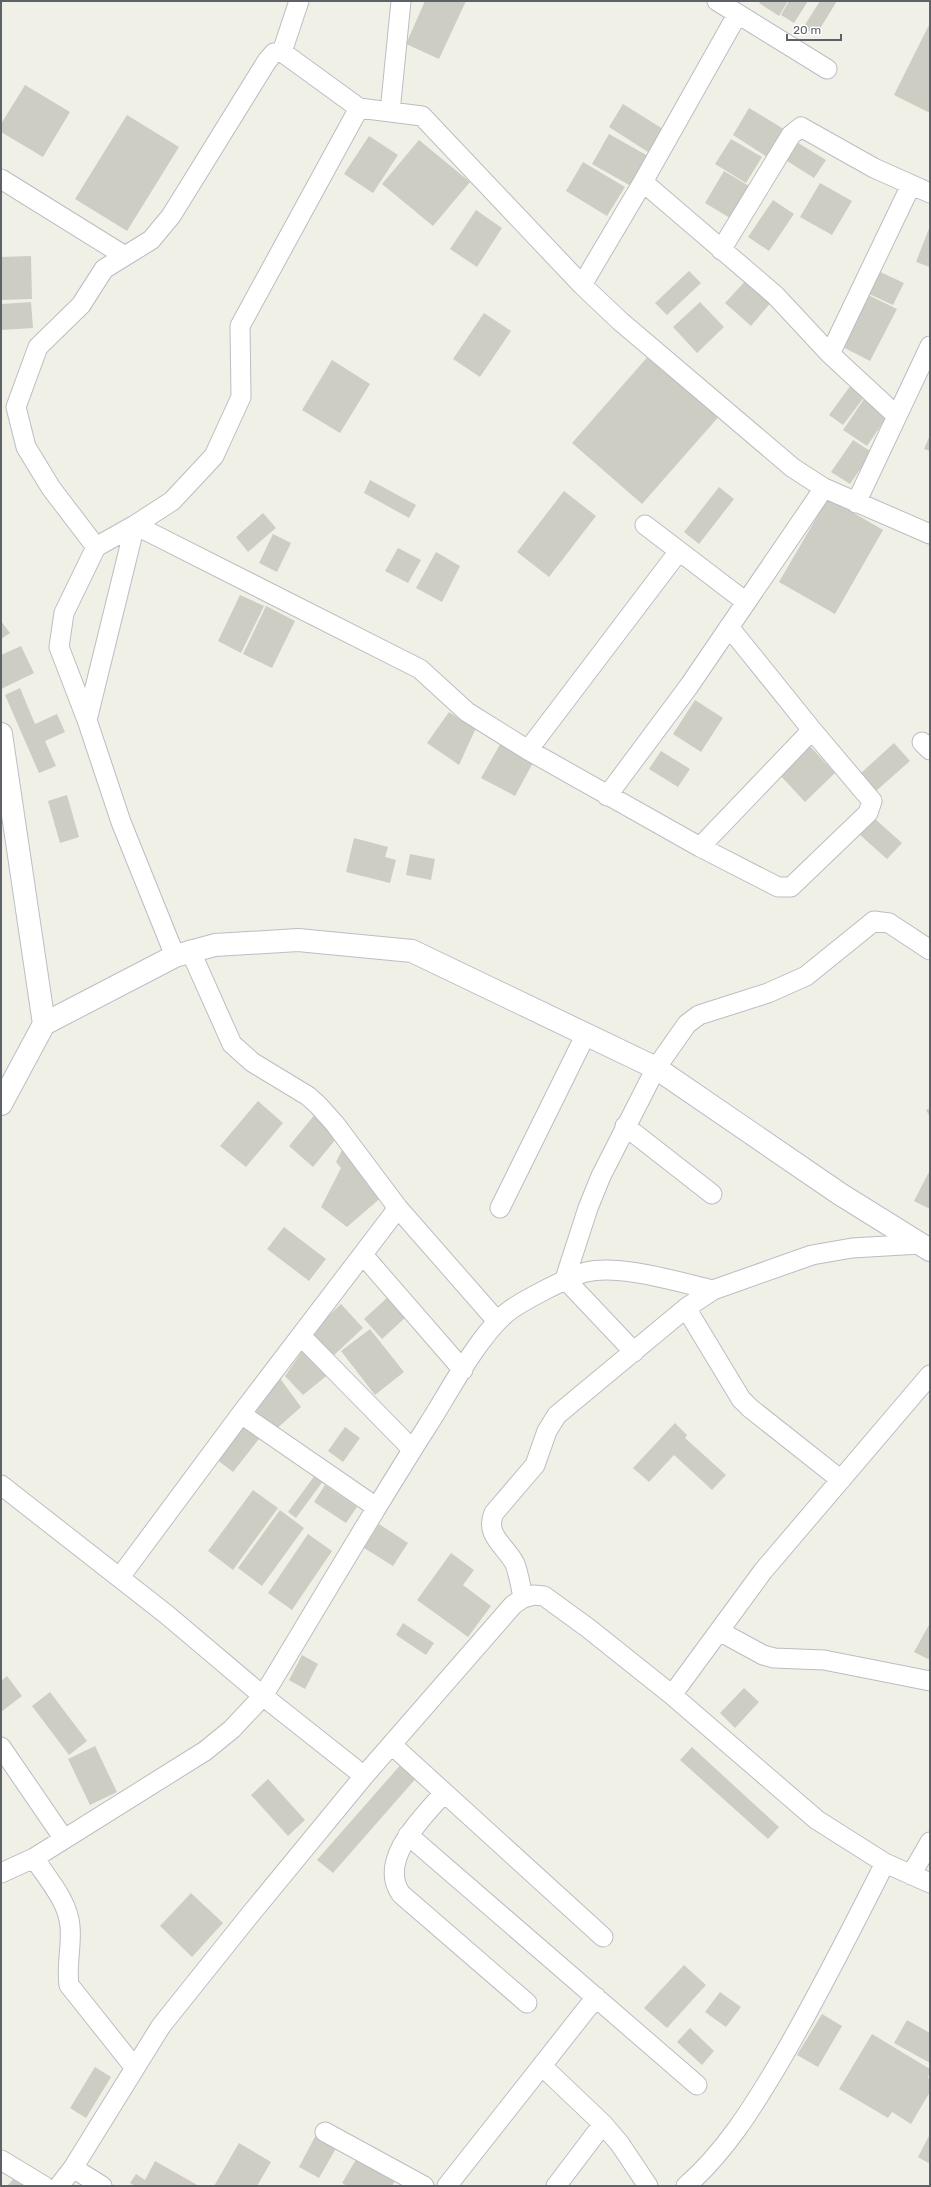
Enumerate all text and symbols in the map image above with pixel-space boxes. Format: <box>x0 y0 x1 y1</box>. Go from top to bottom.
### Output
scale bar <box>787 16 841 42</box>
text: 20 m <box>793 23 821 37</box>

